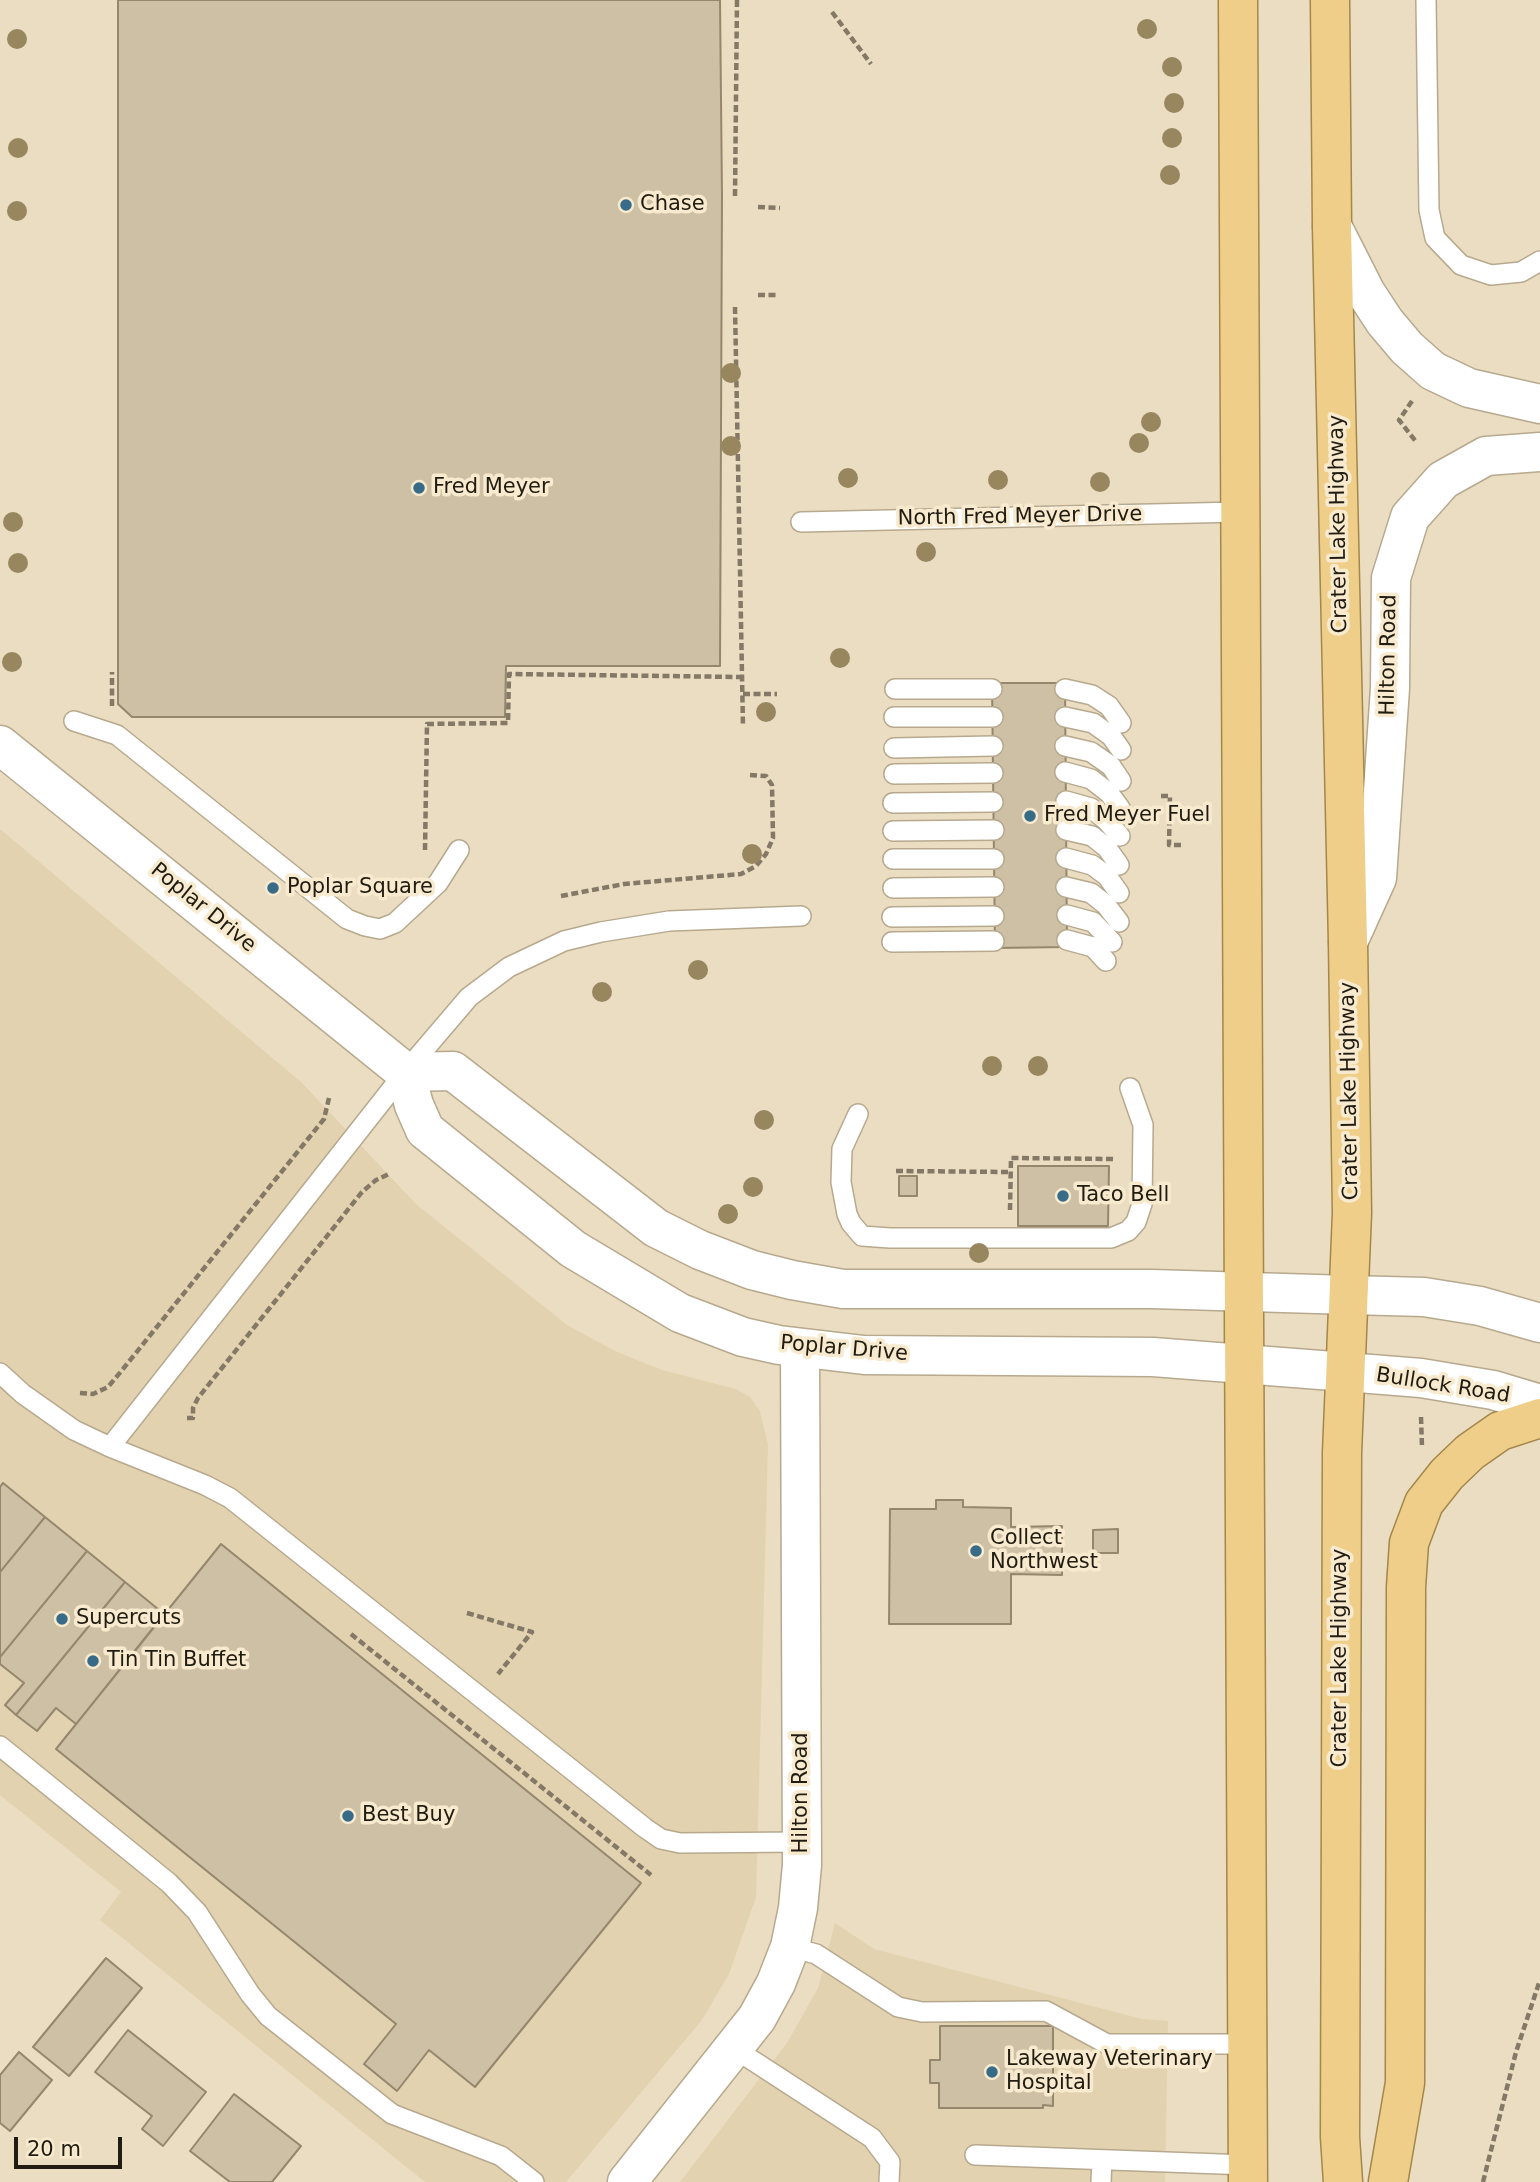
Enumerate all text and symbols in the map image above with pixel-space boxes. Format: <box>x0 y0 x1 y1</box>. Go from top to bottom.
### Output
place label: Chase <box>640 192 705 218</box>
marker: Chase <box>618 197 634 213</box>
street label: Crater Lake Highway <box>1324 414 1354 634</box>
place label: Fred Meyer <box>433 475 550 501</box>
marker: Fred Meyer <box>411 480 427 496</box>
street label: North Fred Meyer Drive <box>897 502 1143 532</box>
street label: Hilton Road <box>1375 594 1403 716</box>
place label: Fred Meyer Fuel <box>1044 803 1210 829</box>
marker: Fred Meyer Fuel <box>1022 808 1038 824</box>
street label: Poplar Drive <box>145 858 261 958</box>
place label: Poplar Square <box>287 875 433 901</box>
marker: Poplar Square <box>265 880 281 896</box>
street label: Crater Lake Highway <box>1335 981 1365 1201</box>
place label: Taco Bell <box>1077 1183 1169 1209</box>
marker: Taco Bell <box>1055 1188 1071 1204</box>
street label: Poplar Drive <box>779 1331 909 1367</box>
street label: Bullock Road <box>1374 1363 1512 1409</box>
place label: Collect Northwest <box>990 1526 1098 1576</box>
marker: Collect Northwest <box>968 1543 984 1559</box>
street label: Crater Lake Highway <box>1328 1549 1354 1767</box>
place label: Supercuts <box>76 1606 181 1632</box>
marker: Supercuts <box>54 1611 70 1627</box>
place label: Tin Tin Buffet <box>107 1648 246 1674</box>
marker: Tin Tin Buffet <box>85 1653 101 1669</box>
street label: Hilton Road <box>789 1732 815 1854</box>
place label: Best Buy <box>362 1803 455 1829</box>
marker: Best Buy <box>340 1808 356 1824</box>
place label: Lakeway Veterinary Hospital <box>1006 2047 1213 2097</box>
marker: Lakeway Veterinary Hospital <box>984 2064 1000 2080</box>
scale bar <box>18 2122 126 2166</box>
text: 20 m <box>27 2137 81 2161</box>

